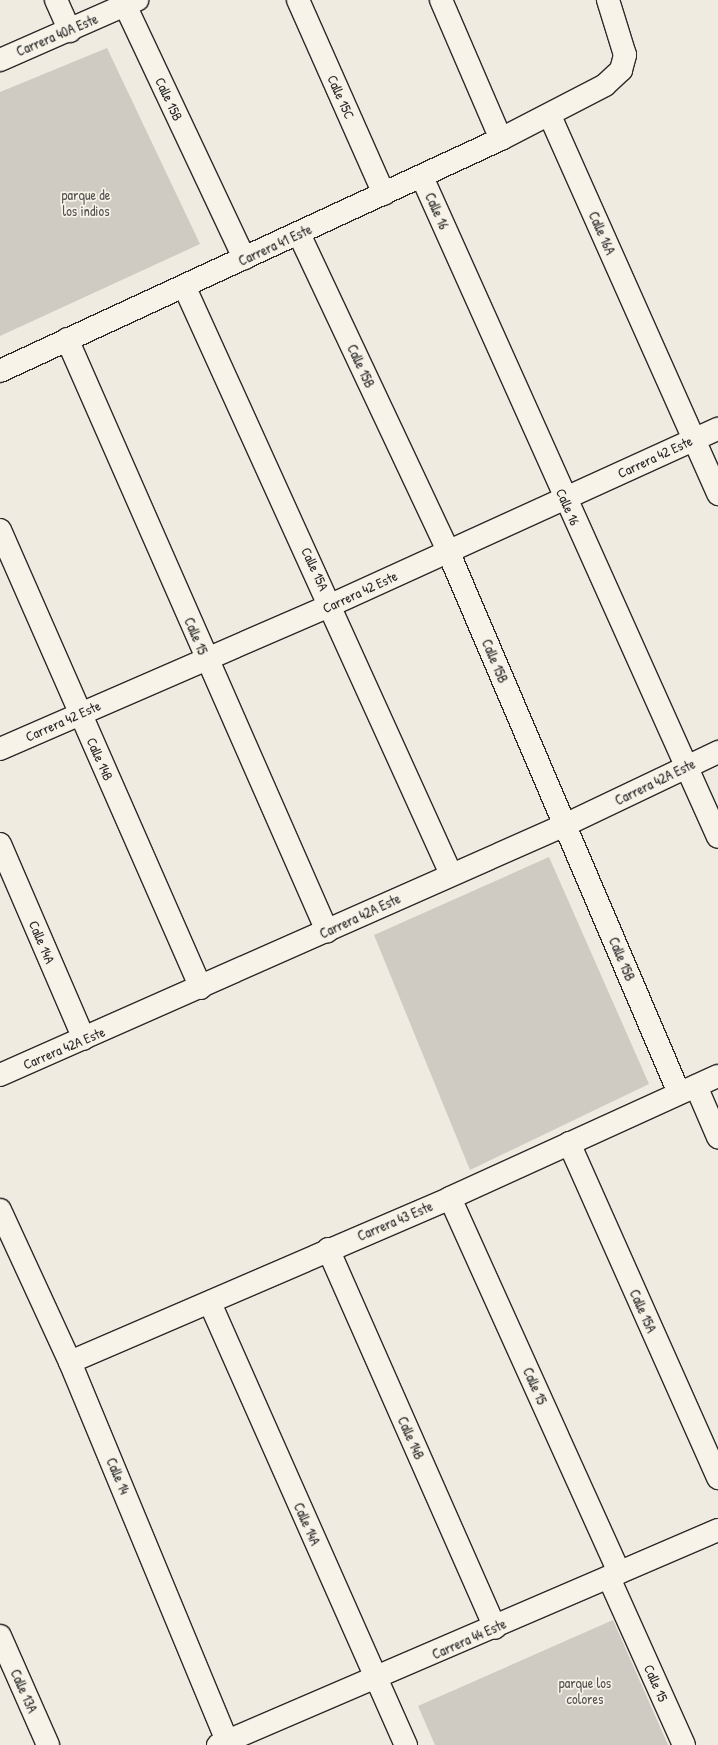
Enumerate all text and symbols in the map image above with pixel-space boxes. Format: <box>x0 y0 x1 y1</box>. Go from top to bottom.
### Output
street label: Carrera 40A Este <box>14 10 100 60</box>
street label: Calle 15C <box>324 72 358 122</box>
street label: Calle 15B <box>152 75 186 123</box>
park label: parque de los indios <box>62 187 110 220</box>
street label: Calle 16 <box>421 190 453 232</box>
street label: Calle 16A <box>585 209 619 257</box>
street label: Carrera 41 Este <box>236 221 314 269</box>
street label: Calle 15B <box>344 342 378 390</box>
street label: Carrera 42 Este <box>615 432 695 482</box>
street label: Calle 16 <box>552 486 584 528</box>
street label: Calle 15A <box>298 545 332 593</box>
street label: Carrera 42 Este <box>320 567 400 617</box>
street label: Calle 15 <box>181 615 211 657</box>
street label: Calle 15B <box>478 637 512 685</box>
street label: Carrera 42 Este <box>23 697 103 745</box>
street label: Calle 14B <box>83 735 117 783</box>
street label: Carrera 42A Este <box>612 755 698 809</box>
street label: Carrera 42A Este <box>317 890 403 942</box>
street label: Calle 14A <box>25 918 59 966</box>
street label: Calle 15B <box>605 935 639 983</box>
street label: Carrera 42A Este <box>20 1023 108 1073</box>
street label: Carrera 43 Este <box>355 1198 435 1244</box>
street label: Calle 15A <box>626 1287 660 1335</box>
street label: Calle 15 <box>519 1365 551 1407</box>
street label: Calle 14B <box>394 1414 428 1462</box>
street label: Calle 14 <box>103 1455 133 1497</box>
street label: Calle 14A <box>290 1500 324 1548</box>
street label: Carrera 44 Este <box>429 1615 509 1663</box>
street label: Calle 15 <box>640 1662 672 1704</box>
street label: Calle 13A <box>7 1666 41 1716</box>
park label: parque los colores <box>559 1675 611 1708</box>

